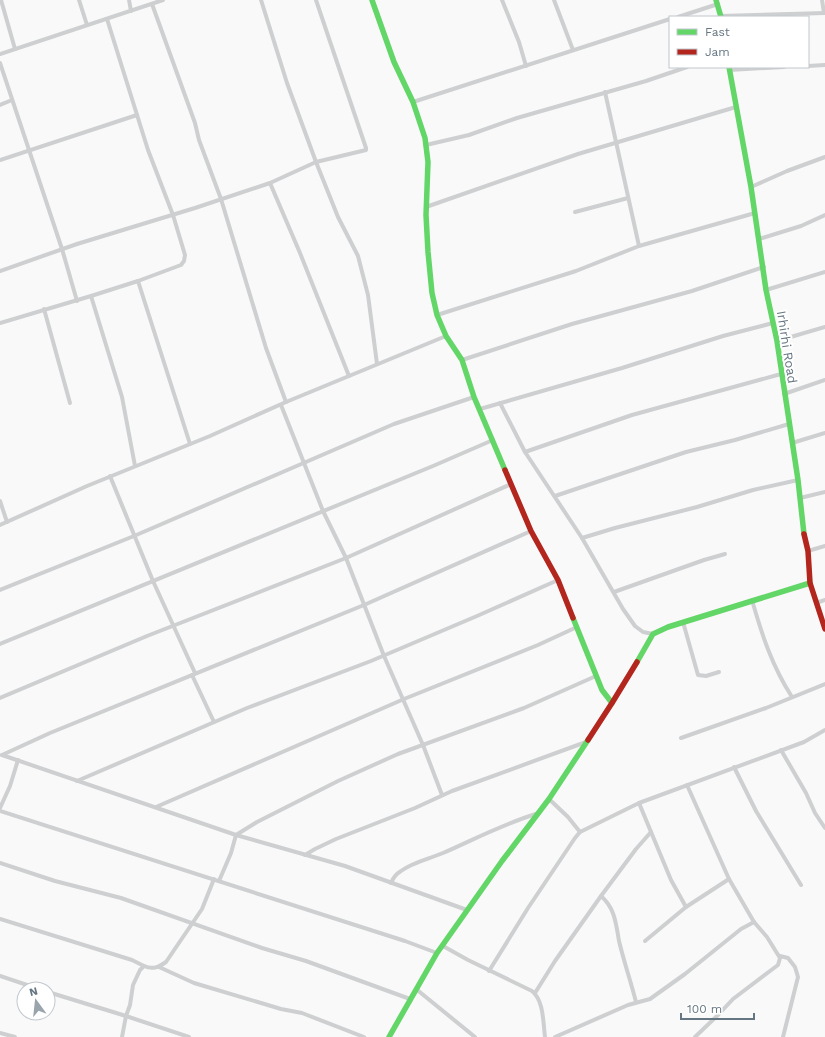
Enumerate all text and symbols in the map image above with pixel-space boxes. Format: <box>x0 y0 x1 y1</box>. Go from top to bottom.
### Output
legend <box>669 16 809 68</box>
text: Fast <box>705 25 730 39</box>
text: Jam <box>705 45 730 59</box>
street label: Irhirhi Road <box>774 309 800 385</box>
north arrow <box>16 981 56 1021</box>
text: N <box>28 984 39 999</box>
scale bar <box>681 995 754 1021</box>
text: 100 m <box>687 1002 722 1016</box>

